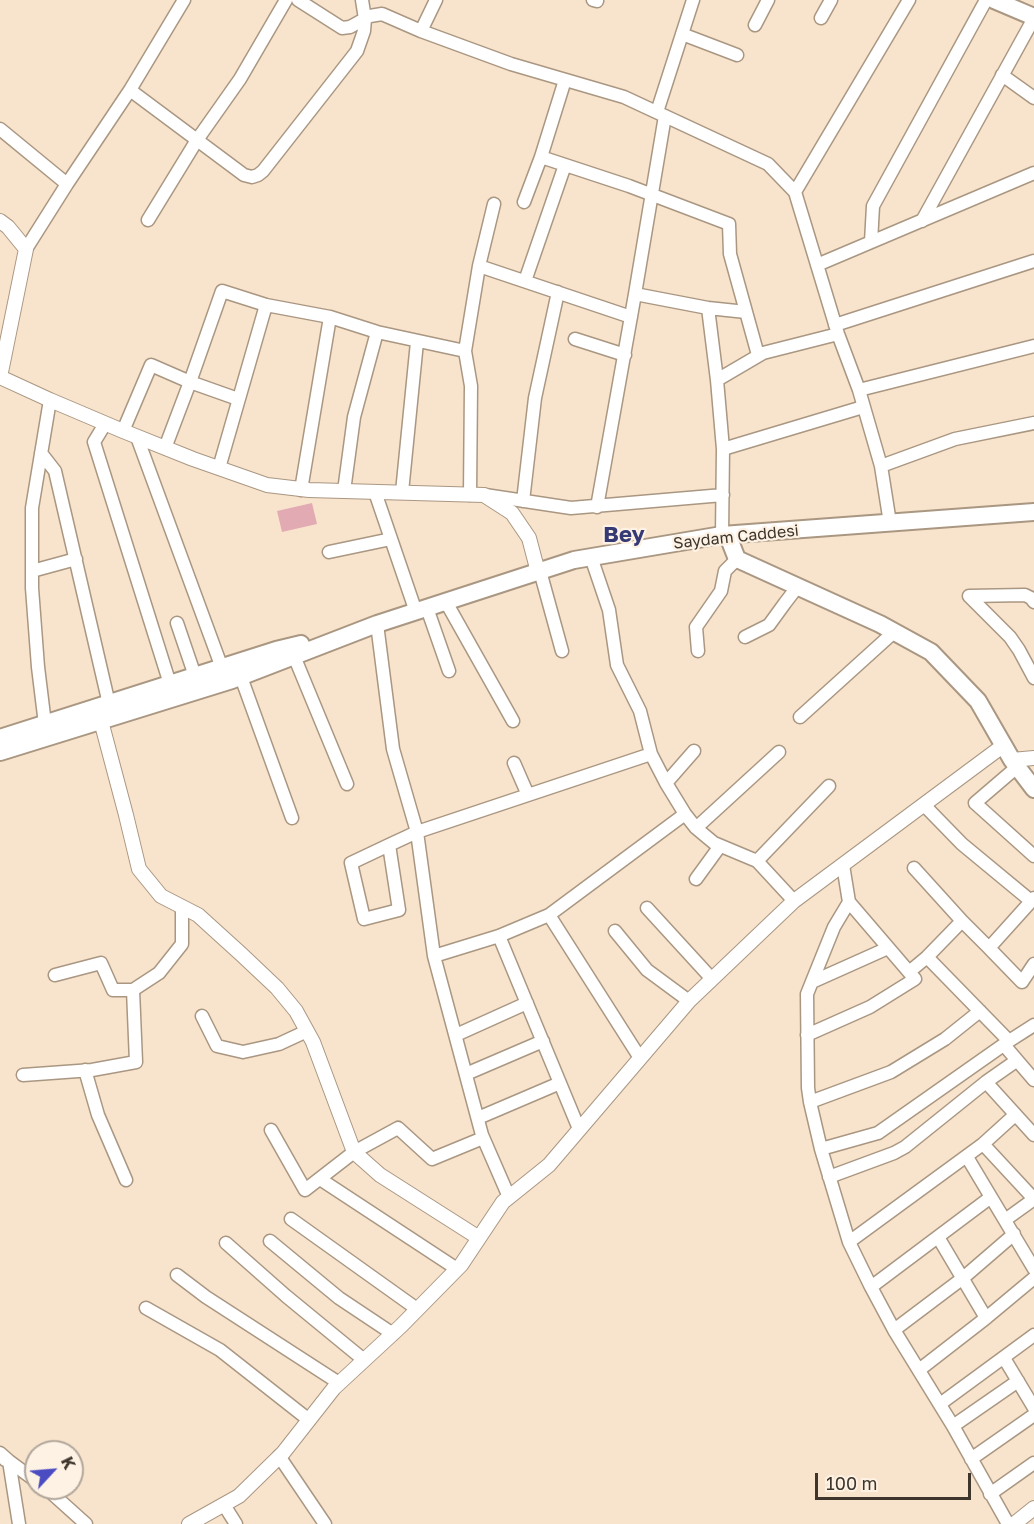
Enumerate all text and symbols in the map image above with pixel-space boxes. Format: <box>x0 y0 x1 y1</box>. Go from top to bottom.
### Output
street label: Saydam Caddesi <box>672 521 800 553</box>
district label: Bey <box>603 522 645 548</box>
north arrow <box>24 1440 84 1500</box>
text: K <box>57 1453 80 1473</box>
scale bar <box>818 1461 974 1499</box>
text: 100 m <box>826 1472 877 1494</box>

